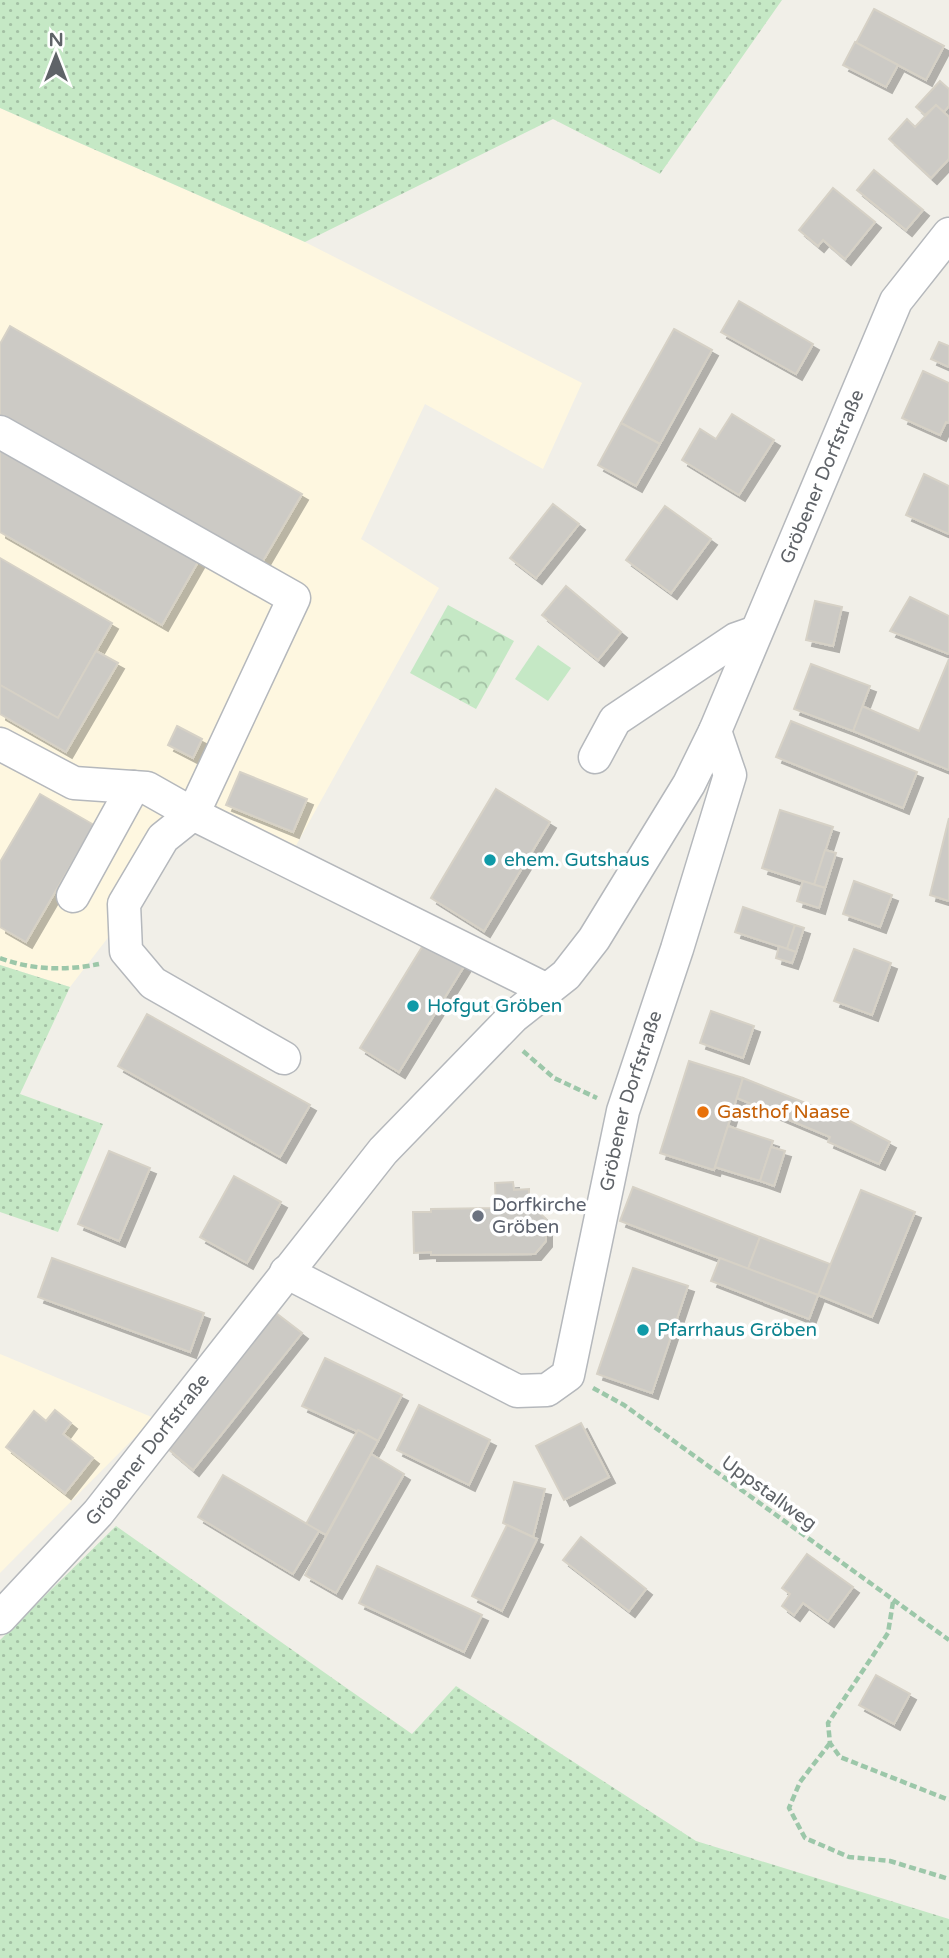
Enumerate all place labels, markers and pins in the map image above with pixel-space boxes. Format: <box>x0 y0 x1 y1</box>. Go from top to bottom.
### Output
place label: ehem. Gutshaus <box>504 849 650 871</box>
marker: ehem. Gutshaus <box>482 852 498 868</box>
place label: Hofgut Gröben <box>427 995 562 1017</box>
marker: Hofgut Gröben <box>405 998 421 1014</box>
place label: Gasthof Naase <box>717 1101 850 1123</box>
marker: Gasthof Naase <box>695 1104 711 1120</box>
place label: Dorfkirche Gröben <box>492 1194 587 1238</box>
marker: Dorfkirche Gröben <box>470 1208 486 1224</box>
place label: Pfarrhaus Gröben <box>657 1319 817 1341</box>
marker: Pfarrhaus Gröben <box>635 1322 651 1338</box>

